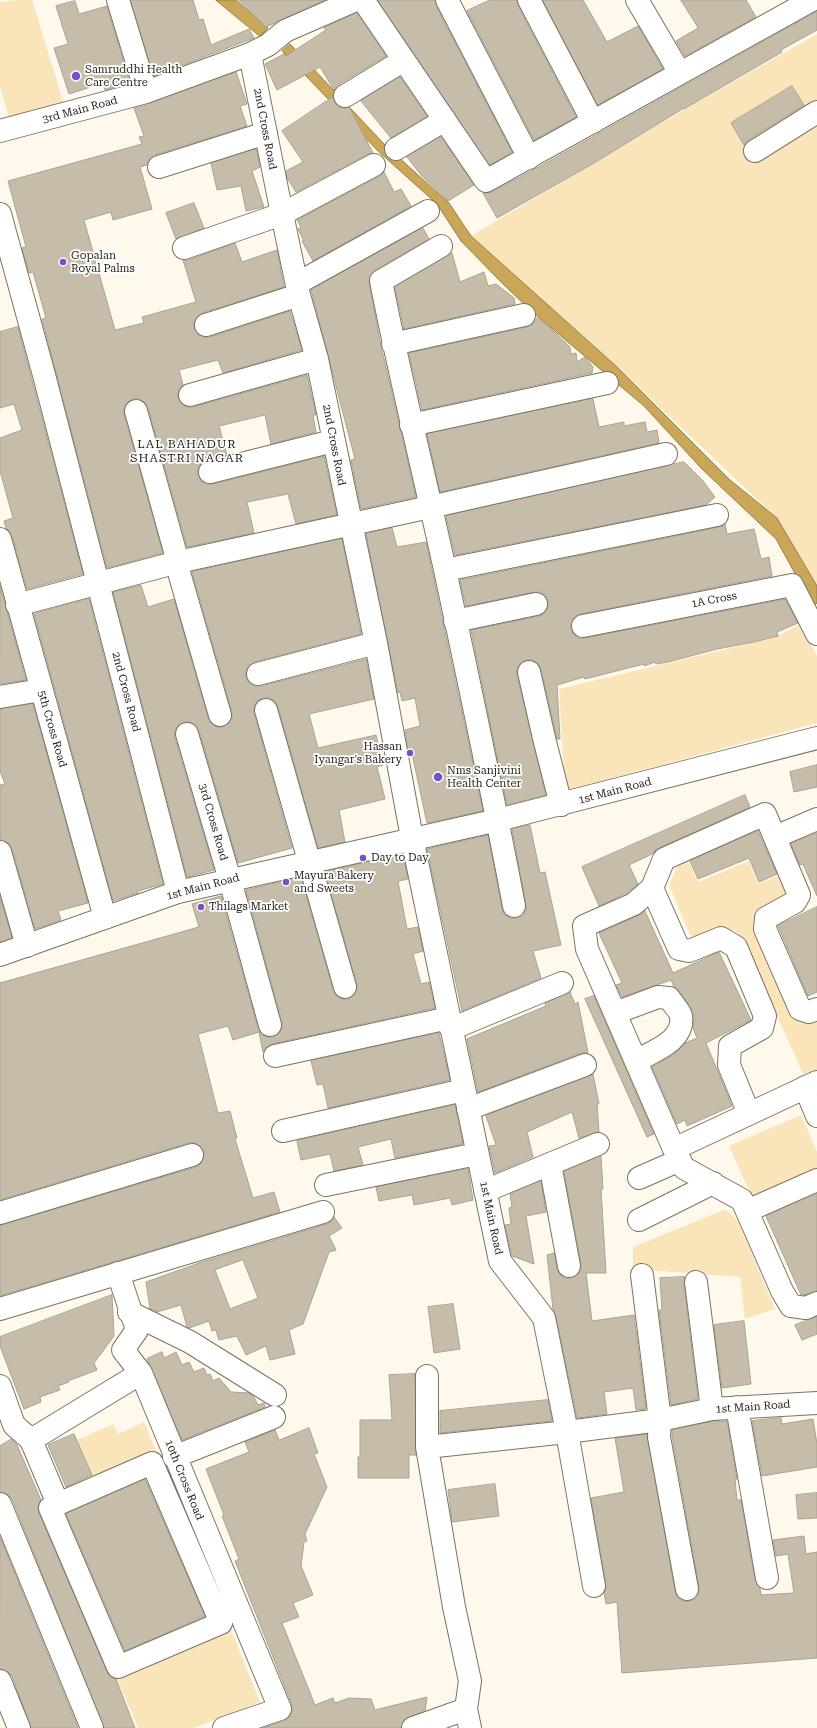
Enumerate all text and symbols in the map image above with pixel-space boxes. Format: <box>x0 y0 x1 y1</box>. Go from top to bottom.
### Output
place label: Samruddhi Health Care Centre <box>85 63 182 89</box>
marker: Samruddhi Health Care Centre <box>70 70 82 82</box>
street label: 2nd Cross Road <box>251 87 279 171</box>
street label: 3rd Main Road <box>41 94 119 126</box>
place label: Gopalan Royal Palms <box>71 249 135 275</box>
marker: Gopalan Royal Palms <box>58 257 68 267</box>
street label: 2nd Cross Road <box>320 403 348 487</box>
district label: LAL BAHADUR SHASTRI NAGAR <box>130 437 244 465</box>
street label: 1A Cross <box>690 589 738 611</box>
street label: 2nd Cross Road <box>109 650 143 734</box>
street label: 5th Cross Road <box>35 689 69 769</box>
place label: Hassan Iyangar's Bakery <box>314 740 402 766</box>
marker: Hassan Iyangar's Bakery <box>405 748 415 758</box>
place label: Nms Sanjivini Health Center <box>447 764 521 790</box>
marker: Nms Sanjivini Health Center <box>432 771 444 783</box>
street label: 1st Main Road <box>577 775 653 807</box>
street label: 3rd Cross Road <box>196 782 230 862</box>
place label: Day to Day <box>371 851 429 865</box>
marker: Day to Day <box>358 853 368 863</box>
place label: Mayura Bakery and Sweets <box>294 869 374 895</box>
street label: 1st Main Road <box>165 871 241 903</box>
marker: Mayura Bakery and Sweets <box>281 877 291 887</box>
place label: Thilags Market <box>209 900 288 914</box>
marker: Thilags Market <box>196 902 206 912</box>
street label: 1st Main Road <box>477 1180 505 1256</box>
street label: 1st Main Road <box>715 1398 791 1416</box>
street label: 10th Cross Road <box>162 1438 206 1522</box>

